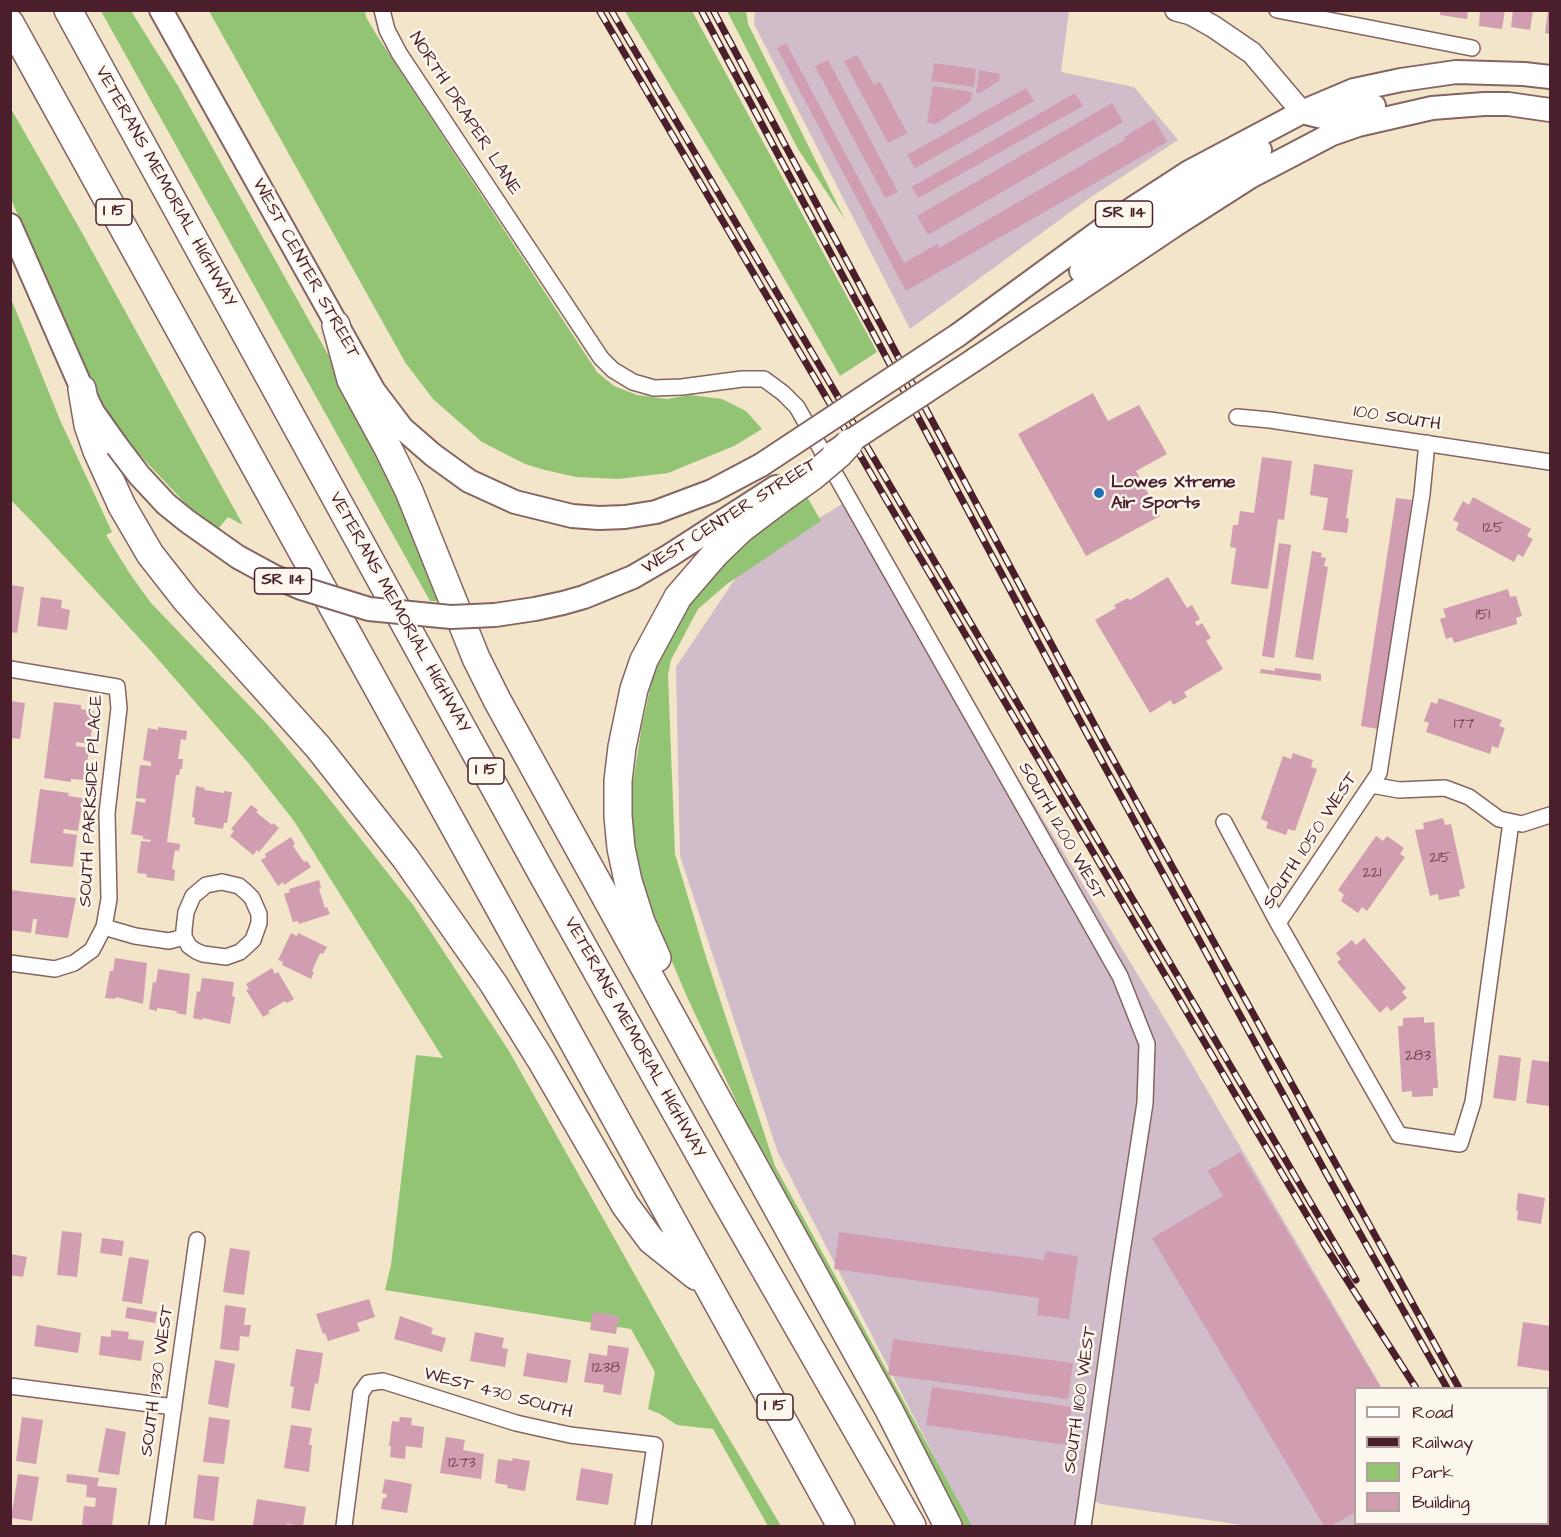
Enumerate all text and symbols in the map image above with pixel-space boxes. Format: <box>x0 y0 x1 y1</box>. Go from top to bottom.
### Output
street label: NORTH DRAPER LANE <box>403 29 525 199</box>
street label: VETERANS MEMORIAL HIGHWAY <box>89 63 241 311</box>
street label: WEST CENTER STREET <box>247 175 363 363</box>
road number: I 15 <box>96 199 132 225</box>
road number: SR 114 <box>1096 201 1152 227</box>
street label: 100 SOUTH <box>1352 401 1442 437</box>
street label: WEST CENTER STREET <box>639 454 821 580</box>
place label: Lowes Xtreme Air Sports <box>1111 472 1236 514</box>
marker: Lowes Xtreme Air Sports <box>1092 486 1106 500</box>
street label: VETERANS MEMORIAL HIGHWAY <box>323 489 475 737</box>
house number: 125 <box>1482 520 1504 538</box>
road number: SR 114 <box>254 568 312 594</box>
house number: 151 <box>1476 607 1490 625</box>
street label: SOUTH PARKSIDE PLACE <box>76 694 108 908</box>
house number: 177 <box>1454 716 1474 734</box>
road number: I 15 <box>468 758 504 784</box>
street label: SOUTH 1200 WEST <box>1013 759 1109 905</box>
street label: SOUTH 1050 WEST <box>1259 769 1363 913</box>
house number: 215 <box>1429 850 1451 868</box>
house number: 221 <box>1362 865 1382 883</box>
street label: VETERANS MEMORIAL HIGHWAY <box>558 914 710 1162</box>
house number: 283 <box>1405 1048 1431 1066</box>
street label: SOUTH 1330 WEST <box>137 1304 179 1458</box>
street label: SOUTH 1100 WEST <box>1060 1325 1102 1475</box>
house number: 1238 <box>592 1360 620 1378</box>
street label: WEST 430 SOUTH <box>421 1364 575 1424</box>
legend <box>1354 1387 1549 1525</box>
road number: I 15 <box>757 1394 793 1420</box>
text: Road <box>1412 1400 1453 1425</box>
text: Railway <box>1412 1430 1473 1455</box>
house number: 1273 <box>448 1455 476 1473</box>
text: Park <box>1412 1460 1454 1485</box>
text: Building <box>1412 1490 1470 1515</box>

